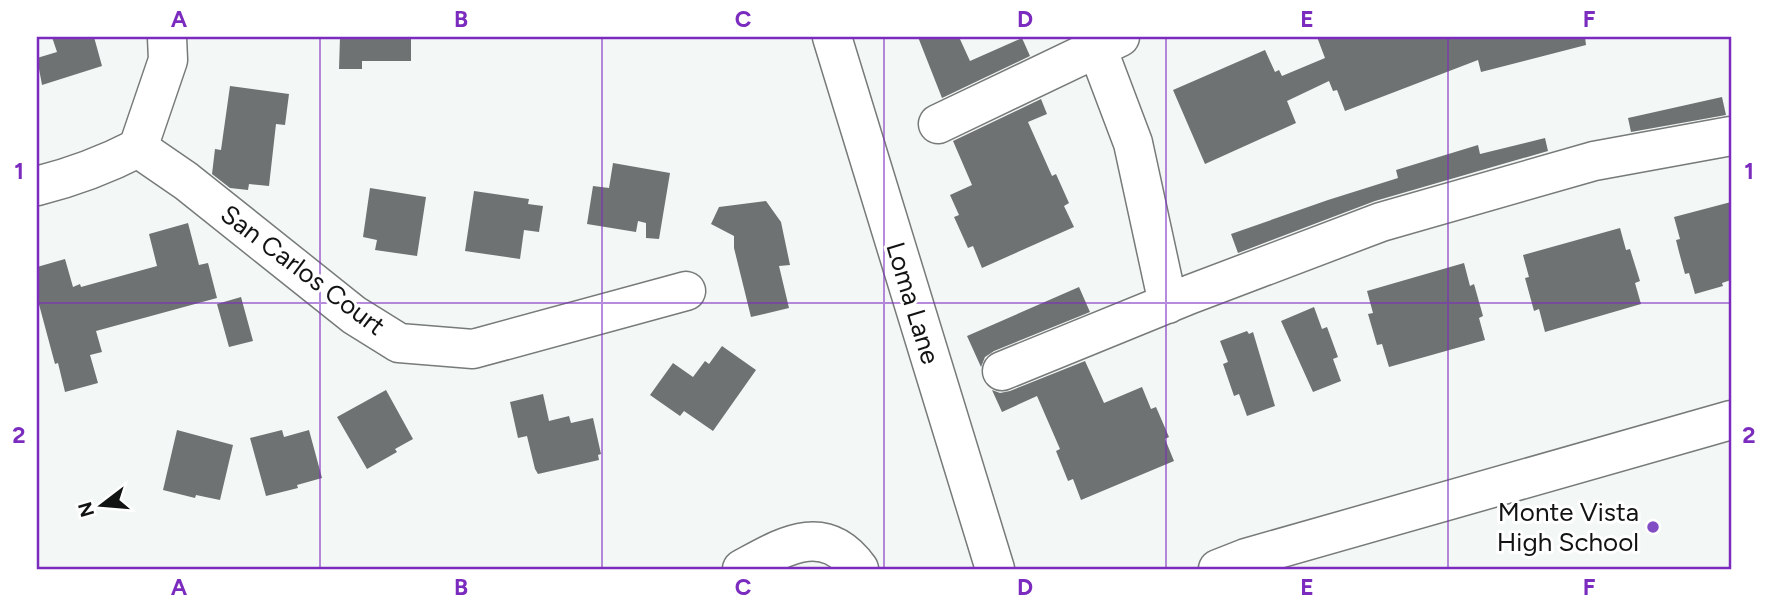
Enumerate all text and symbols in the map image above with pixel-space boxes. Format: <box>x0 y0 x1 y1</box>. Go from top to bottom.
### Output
text: A <box>171 5 188 33</box>
text: B <box>454 5 468 33</box>
text: C <box>735 5 752 33</box>
text: D <box>1017 5 1033 33</box>
text: E <box>1300 5 1314 33</box>
text: F <box>1583 5 1596 33</box>
text: 1 <box>14 157 24 185</box>
text: 1 <box>1744 157 1754 185</box>
street label: San Carlos Court <box>215 198 392 342</box>
street label: Loma Lane <box>879 238 947 368</box>
text: 2 <box>12 421 26 449</box>
text: 2 <box>1742 421 1756 449</box>
north arrow <box>66 470 136 540</box>
place label: Monte Vista High School <box>1497 496 1639 558</box>
text: N <box>73 499 99 520</box>
marker: Monte Vista High School <box>1645 519 1661 535</box>
text: A <box>171 573 188 601</box>
text: B <box>454 573 468 601</box>
text: C <box>735 573 752 601</box>
text: D <box>1017 573 1033 601</box>
text: E <box>1300 573 1314 601</box>
text: F <box>1583 573 1596 601</box>

